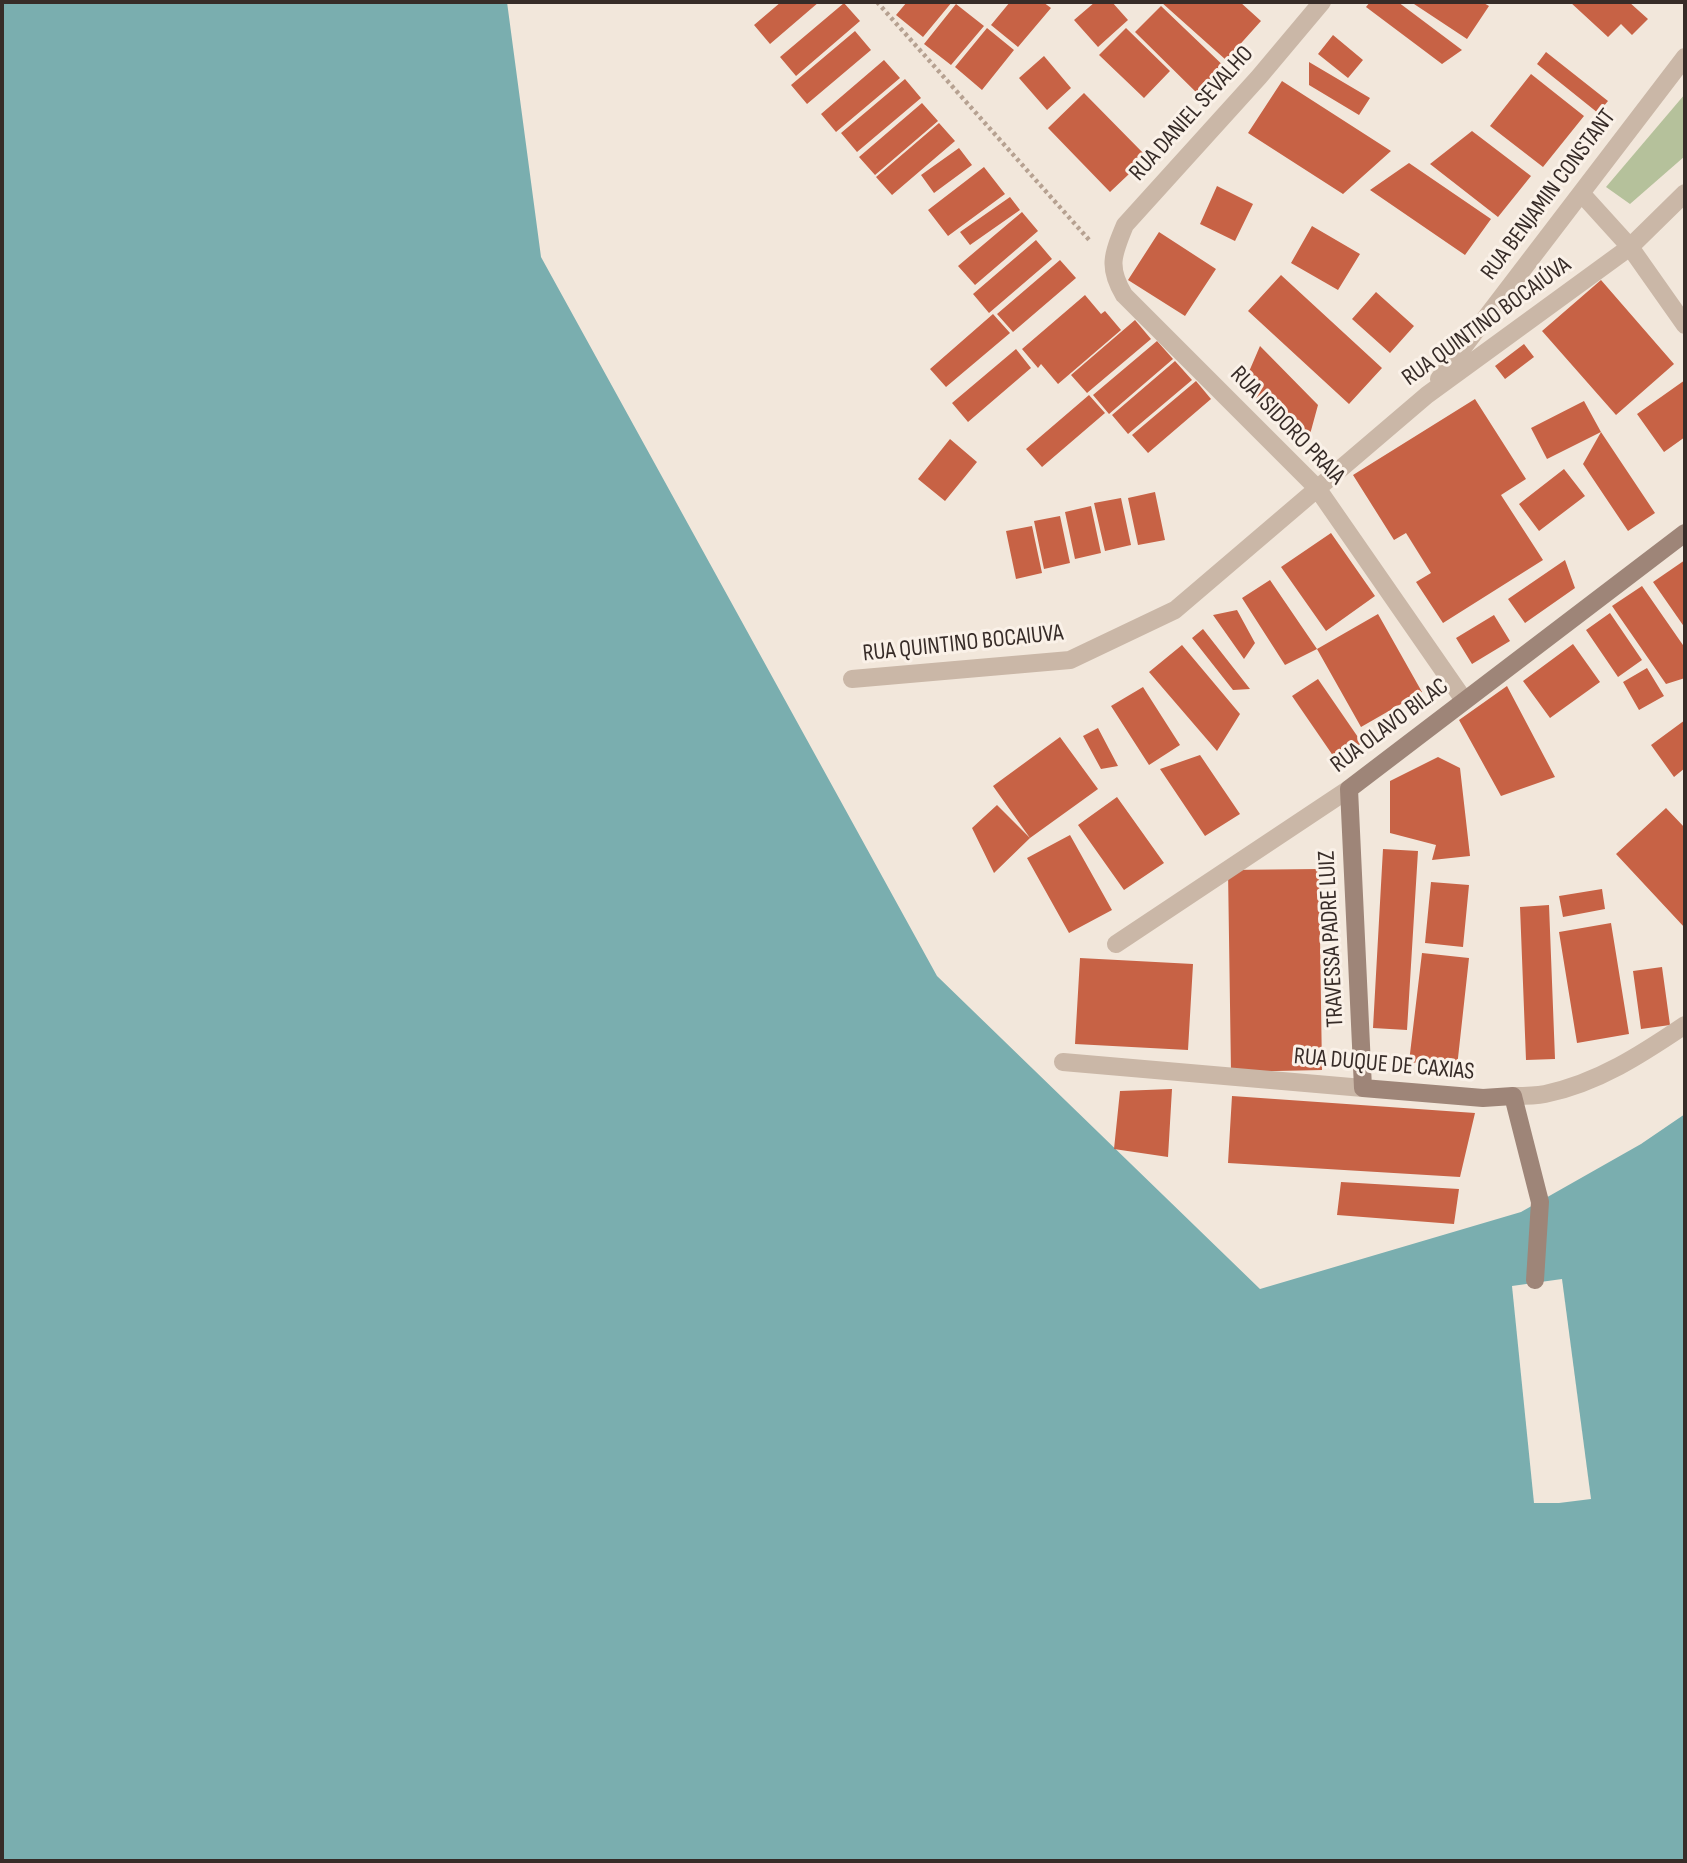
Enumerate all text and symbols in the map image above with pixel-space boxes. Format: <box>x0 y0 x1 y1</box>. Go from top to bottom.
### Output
street label: RUA DANIEL SEVALHO <box>1124 41 1260 187</box>
street label: RUA BENJAMIN CONSTANT <box>1475 104 1623 286</box>
street label: RUA QUINTINO BOCAIÚVA <box>1397 251 1577 393</box>
street label: RUA ISIDORO PRAIA <box>1223 361 1351 491</box>
street label: RUA QUINTINO BOCAIUVA <box>861 619 1065 669</box>
street label: RUA OLAVO BILAC <box>1325 672 1455 780</box>
street label: TRAVESSA PADRE LUIZ <box>1313 850 1351 1028</box>
street label: RUA DUQUE DE CAXIAS <box>1293 1043 1475 1087</box>

